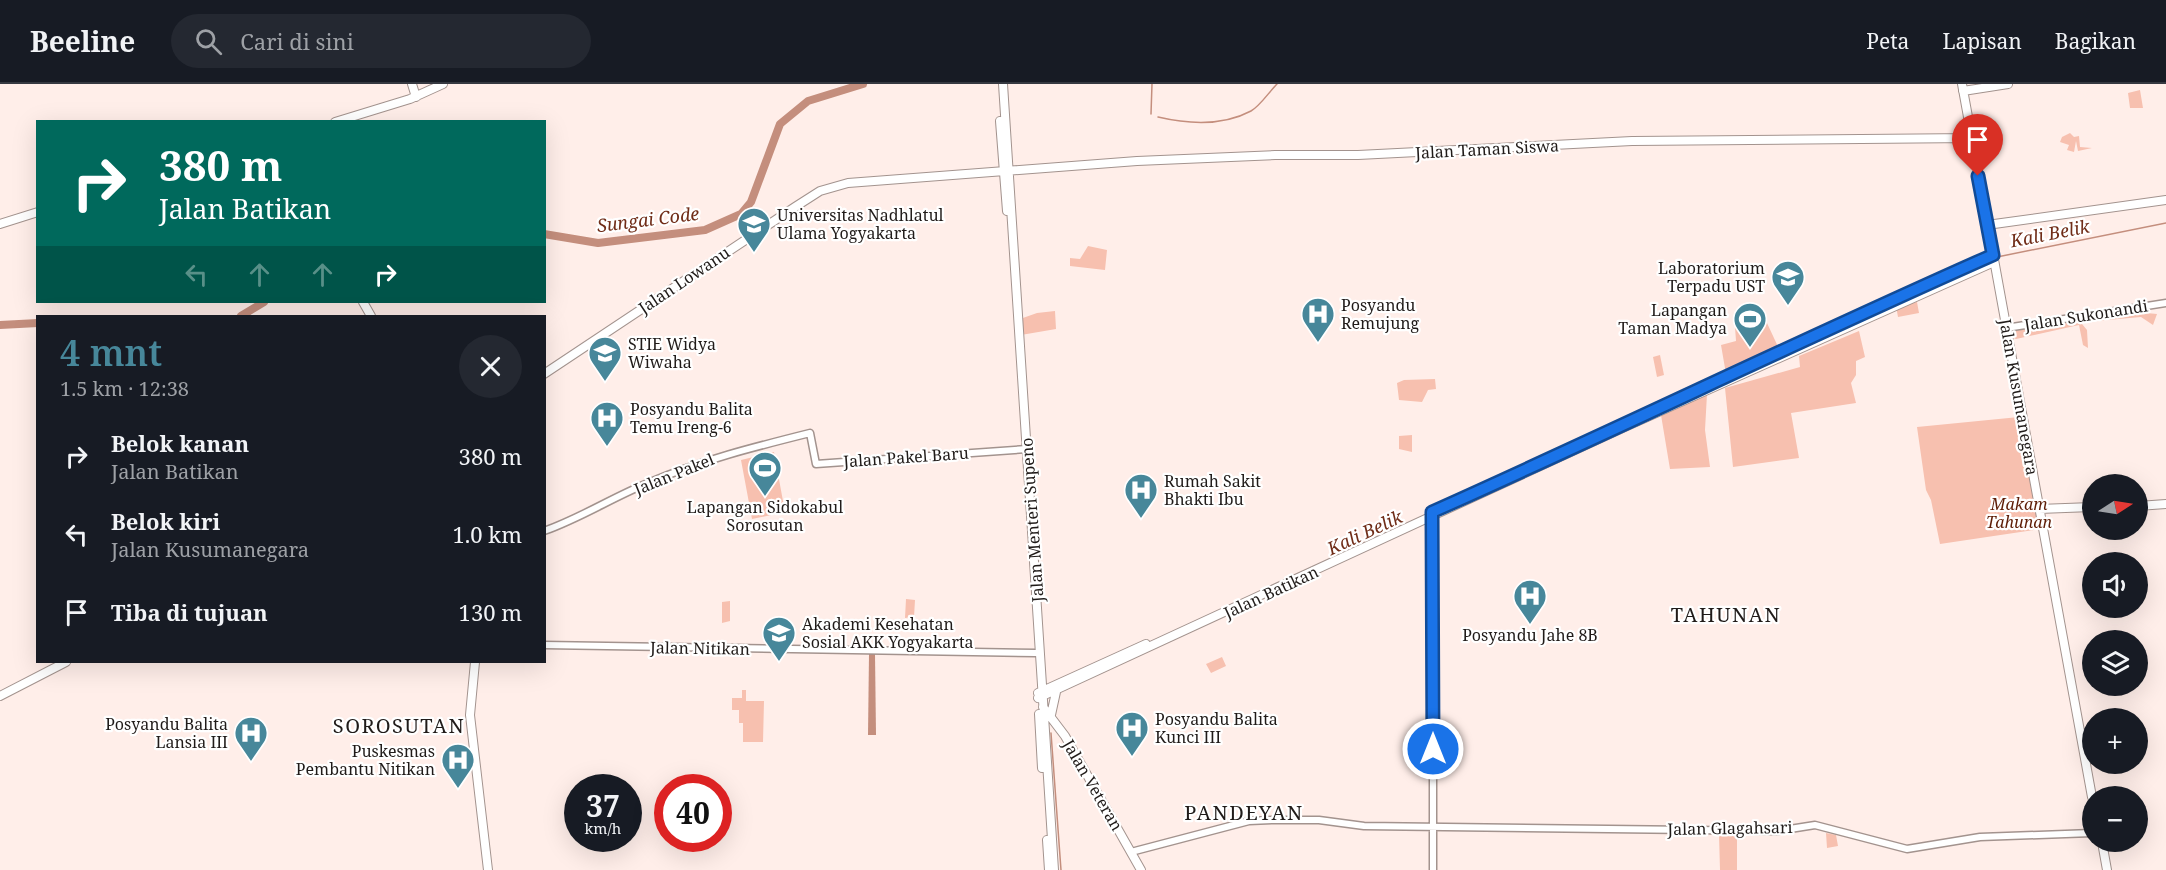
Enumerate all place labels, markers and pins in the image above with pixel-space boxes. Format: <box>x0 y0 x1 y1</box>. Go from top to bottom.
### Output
pin <box>1952 114 2003 176</box>
place label: Universitas Nadhlatul Ulama Yogyakarta <box>777 204 944 244</box>
school or university icon: Universitas Nadhlatul Ulama Yogyakarta <box>736 206 772 253</box>
place label: Laboratorium Terpadu UST <box>1658 257 1765 297</box>
school or university icon: Laboratorium Terpadu UST <box>1770 259 1806 306</box>
place label: Posyandu Remujung <box>1341 294 1420 334</box>
hospital icon: Posyandu Remujung <box>1300 296 1336 343</box>
place label: Lapangan Taman Madya <box>1618 299 1727 339</box>
sports icon: Lapangan Taman Madya <box>1732 301 1768 348</box>
place label: STIE Widya Wiwaha <box>628 333 716 373</box>
school or university icon: STIE Widya Wiwaha <box>587 335 623 382</box>
place label: Posyandu Balita Temu Ireng-6 <box>630 398 753 438</box>
hospital icon: Posyandu Balita Temu Ireng-6 <box>589 400 625 447</box>
sports icon: Lapangan Sidokabul Sorosutan <box>747 450 783 497</box>
place label: Rumah Sakit Bhakti Ibu <box>1164 470 1261 510</box>
hospital icon: Rumah Sakit Bhakti Ibu <box>1123 472 1159 519</box>
place label: Lapangan Sidokabul Sorosutan <box>687 496 843 536</box>
hospital icon: Posyandu Jahe 8B <box>1512 578 1548 625</box>
place label: Akademi Kesehatan Sosial AKK Yogyakarta <box>802 613 974 653</box>
school or university icon: Akademi Kesehatan Sosial AKK Yogyakarta <box>761 615 797 662</box>
place label: Posyandu Jahe 8B <box>1462 624 1598 646</box>
place label: Posyandu Balita Kunci III <box>1155 708 1278 748</box>
hospital icon: Posyandu Balita Kunci III <box>1114 710 1150 757</box>
place label: Posyandu Balita Lansia III <box>105 713 228 753</box>
hospital icon: Posyandu Balita Lansia III <box>233 715 269 762</box>
place label: Puskesmas Pembantu Nitikan <box>296 740 435 780</box>
hospital icon: Puskesmas Pembantu Nitikan <box>440 742 476 789</box>

